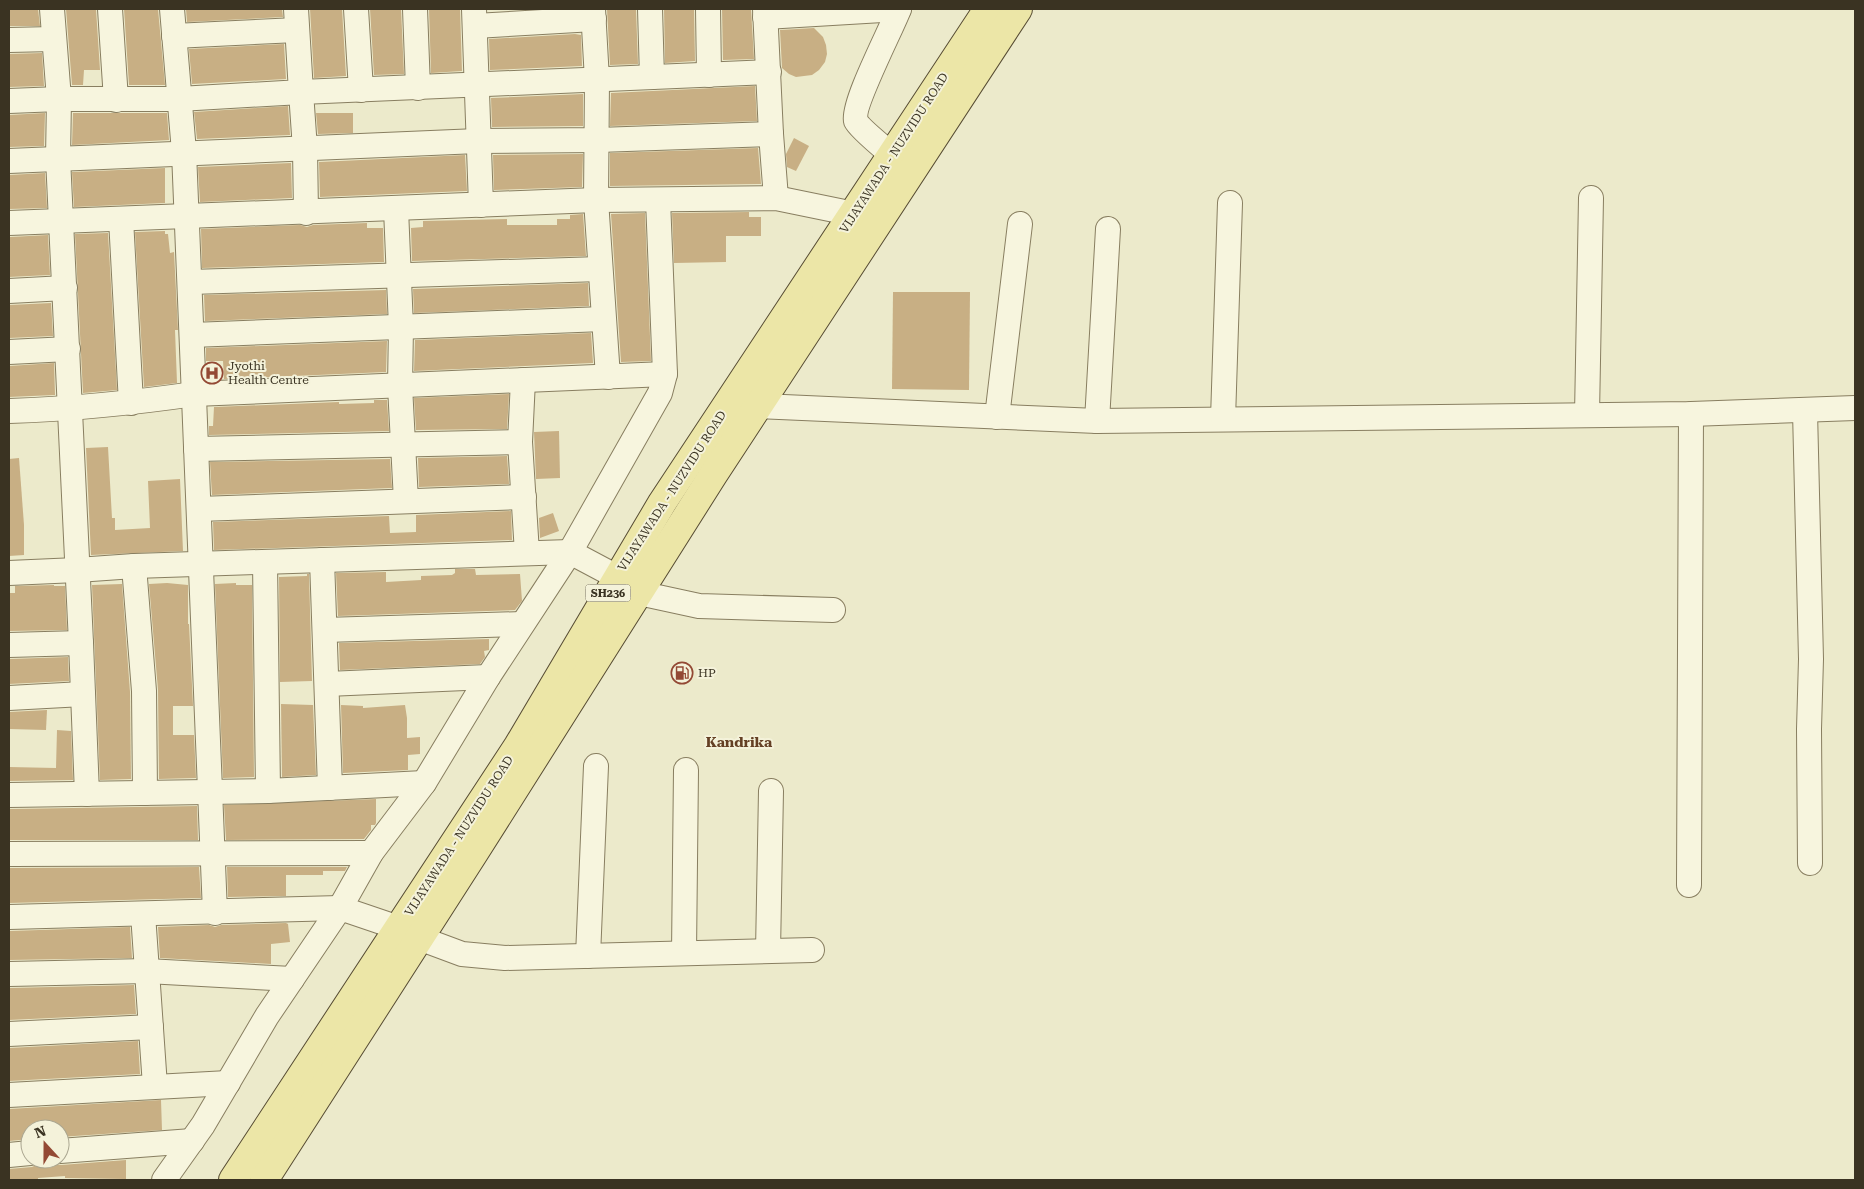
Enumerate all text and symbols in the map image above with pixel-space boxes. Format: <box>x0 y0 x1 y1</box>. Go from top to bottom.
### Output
street label: VIJAYAWADA - NUZVIDU ROAD <box>837 70 951 236</box>
place label: Jyothi Health Centre <box>228 359 309 387</box>
hospital icon: Jyothi Health Centre <box>200 361 224 385</box>
street label: VIJAYAWADA - NUZVIDU ROAD <box>615 408 729 574</box>
road number: SH236 <box>586 584 630 602</box>
fuel station icon: HP <box>670 661 694 685</box>
place label: HP <box>698 666 716 680</box>
district label: Kandrika <box>706 734 773 750</box>
street label: VIJAYAWADA - NUZVIDU ROAD <box>402 753 516 919</box>
north arrow <box>20 1119 70 1169</box>
text: N <box>32 1122 48 1141</box>

